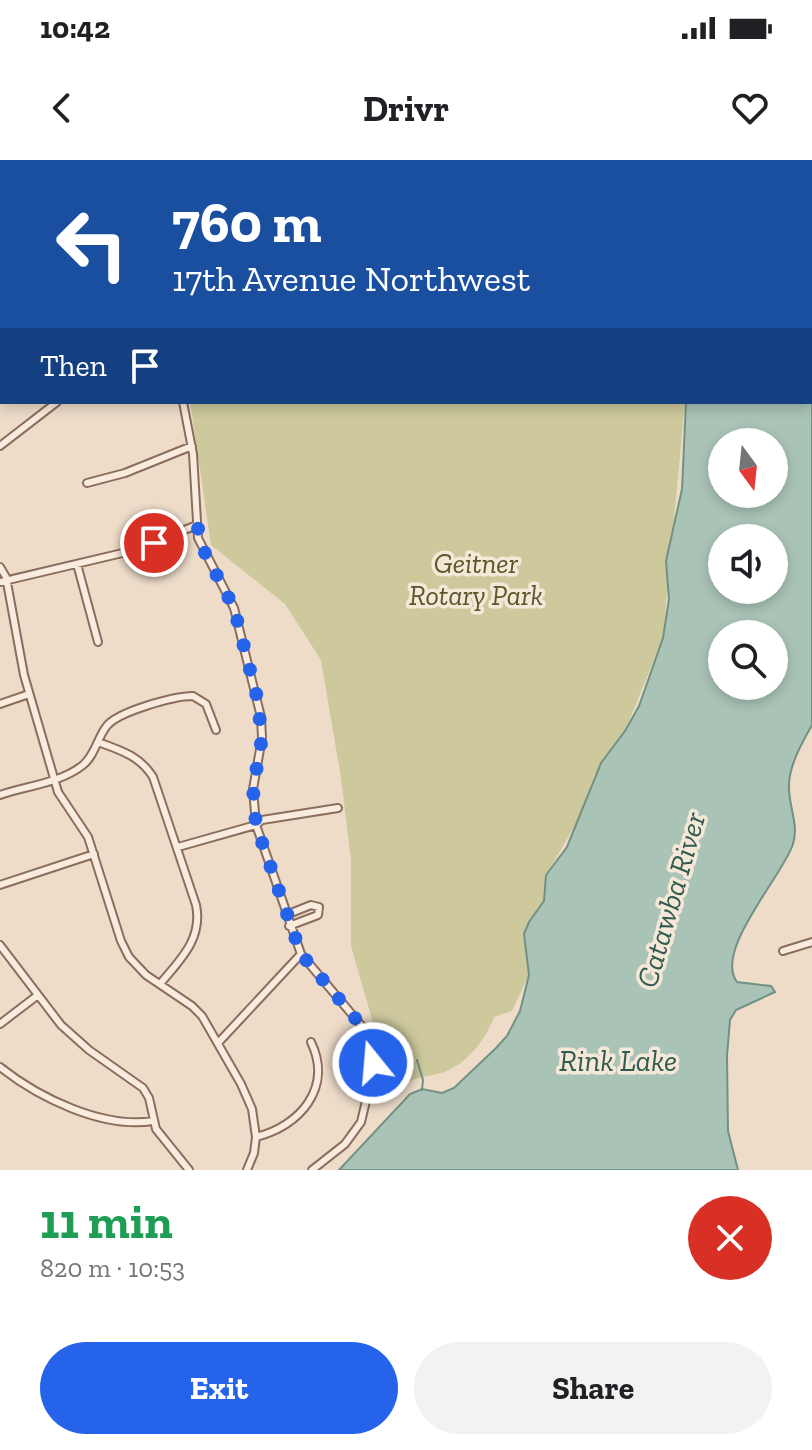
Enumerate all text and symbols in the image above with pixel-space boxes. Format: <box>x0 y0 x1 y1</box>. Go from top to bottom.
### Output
text: 10:42 <box>40 10 110 46</box>
icon: back <box>40 86 84 130</box>
icon: heart <box>728 86 772 130</box>
text: Drivr <box>363 87 449 130</box>
text: 760 m <box>172 189 322 256</box>
icon: left <box>40 192 144 296</box>
text: 17th Avenue Northwest <box>172 257 530 300</box>
icon: arrive <box>123 344 167 388</box>
text: Then <box>40 348 107 384</box>
north arrow <box>708 428 788 508</box>
map controls <box>708 428 788 700</box>
pin <box>120 509 188 577</box>
icon: arrive <box>132 521 176 565</box>
button: sound <box>708 524 788 604</box>
park label: Geitner Rotary Park <box>409 547 543 612</box>
button: search <box>708 620 788 700</box>
water label: Catawba River <box>629 808 713 992</box>
position arrow <box>331 1021 415 1105</box>
water label: Rink Lake <box>559 1043 677 1079</box>
text: 11 min <box>40 1193 173 1250</box>
button: close <box>688 1196 772 1280</box>
text: 820 m · 10:53 <box>40 1252 185 1284</box>
button: Exit <box>40 1342 398 1434</box>
button: Share <box>414 1342 772 1434</box>

